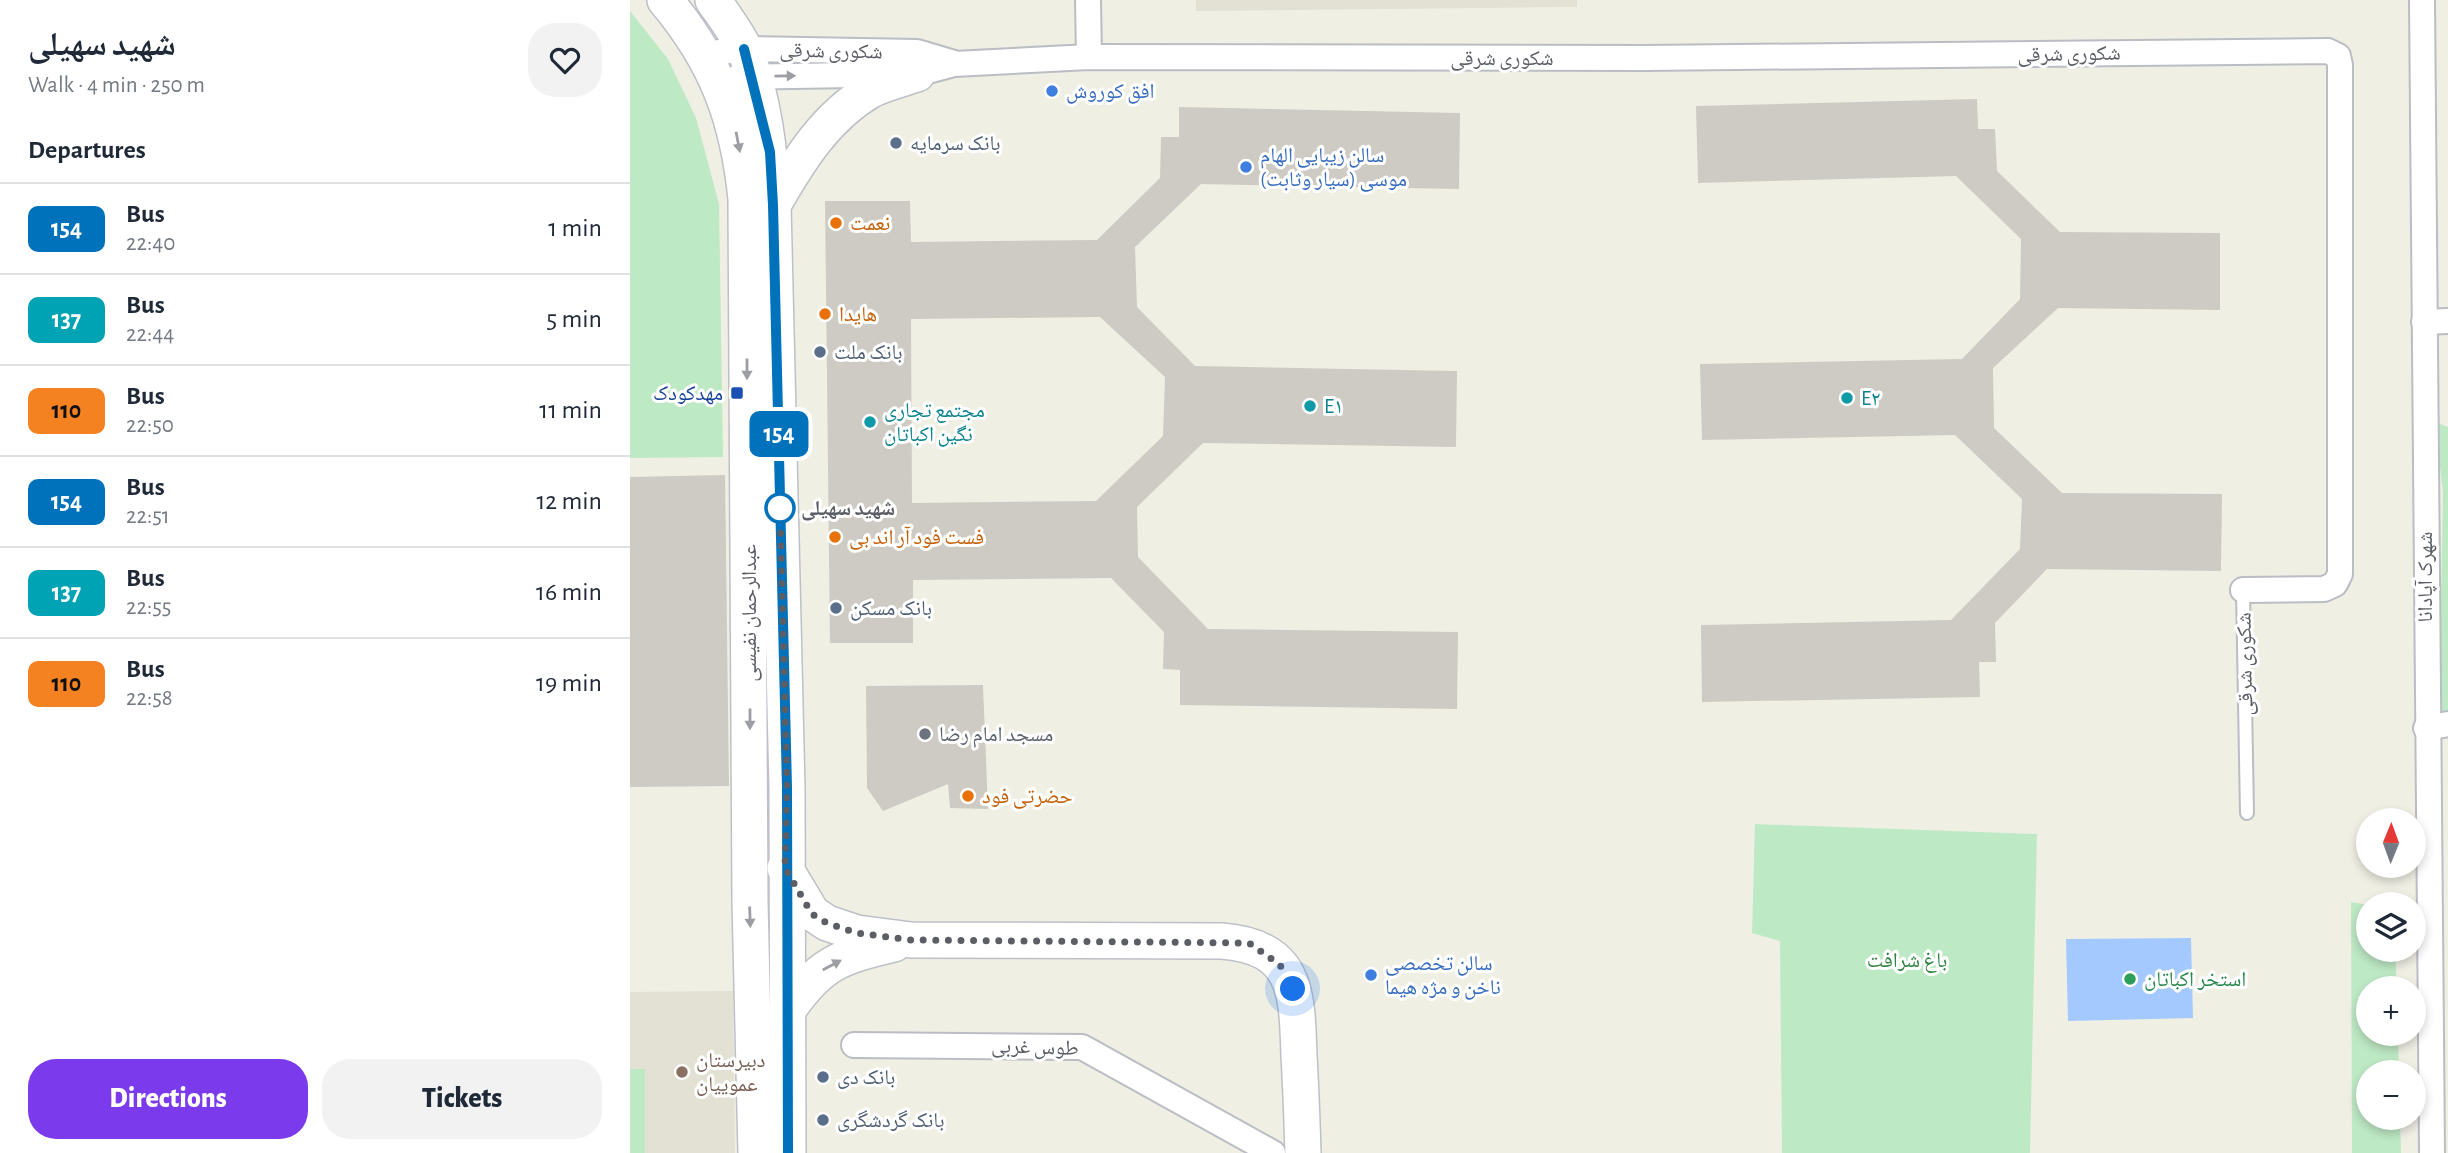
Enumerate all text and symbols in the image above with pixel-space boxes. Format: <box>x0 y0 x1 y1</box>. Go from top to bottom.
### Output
button: heart <box>528 23 602 97</box>
text: شهید سهیلی <box>28 29 176 62</box>
street label: شکوری شرقی <box>779 40 883 64</box>
street label: شکوری شرقی <box>2017 43 2121 67</box>
street label: شکوری شرقی <box>1450 48 1554 71</box>
one-way arrow <box>774 70 796 82</box>
text: Walk · 4 min · 250 m <box>28 74 205 97</box>
place label: افق کوروش <box>1066 81 1155 104</box>
marker: افق کوروش <box>1044 83 1060 99</box>
one-way arrow <box>733 131 744 153</box>
place label: بانک سرمایه <box>910 133 1001 154</box>
marker: بانک سرمایه <box>888 135 904 151</box>
text: Departures <box>28 137 146 163</box>
place label: سالن زیبایی الهام موسی (سیار وثابت) <box>1260 145 1407 192</box>
marker: سالن زیبایی الهام موسی (سیار وثابت) <box>1238 159 1254 175</box>
text: Bus <box>126 201 165 227</box>
place label: نعمت <box>850 213 890 234</box>
text: 1 min <box>548 215 602 241</box>
marker: نعمت <box>828 215 844 231</box>
text: 154 <box>51 217 82 241</box>
text: 22:40 <box>126 232 175 255</box>
text: Bus <box>126 292 165 318</box>
place label: هایدا <box>839 304 877 325</box>
text: 5 min <box>546 306 602 332</box>
marker: هایدا <box>817 306 833 322</box>
text: 137 <box>52 308 81 332</box>
text: 22:44 <box>126 323 174 346</box>
place label: بانک ملت <box>834 342 903 363</box>
marker: بانک ملت <box>812 344 828 360</box>
one-way arrow <box>741 358 753 380</box>
text: Bus <box>126 383 165 409</box>
place label: مهدکودک <box>653 383 723 405</box>
marker: مهدکودک <box>729 385 745 401</box>
place label: E۲ <box>1861 388 1881 409</box>
marker: E۲ <box>1839 390 1855 406</box>
place label: E۱ <box>1324 396 1344 417</box>
text: 11 min <box>539 397 602 423</box>
marker: E۱ <box>1302 398 1318 414</box>
text: 110 <box>52 399 81 423</box>
place label: مجتمع تجاری نگین اکباتان <box>884 400 985 447</box>
line badge: 154 <box>739 411 819 457</box>
text: 22:50 <box>126 414 174 437</box>
marker: مجتمع تجاری نگین اکباتان <box>862 414 878 430</box>
text: 154 <box>763 422 795 446</box>
text: Bus <box>126 474 165 500</box>
text: 12 min <box>536 488 602 514</box>
text: 154 <box>51 490 82 514</box>
marker: شهید سهیلی <box>765 493 795 523</box>
place label: شهید سهیلی <box>801 498 895 521</box>
text: 22:51 <box>126 505 170 528</box>
place label: فست فود آر اند بی <box>849 526 984 550</box>
marker: فست فود آر اند بی <box>827 529 843 545</box>
street label: شهرک آپادانا <box>2414 531 2437 623</box>
street label: عبدالرحمان نفیسی <box>739 544 762 682</box>
text: Bus <box>126 565 165 591</box>
text: 16 min <box>536 579 602 605</box>
text: 137 <box>52 581 81 605</box>
text: 22:55 <box>126 596 171 619</box>
place label: بانک مسکن <box>850 598 932 621</box>
marker: بانک مسکن <box>828 600 844 616</box>
street label: شکوری شرقی <box>2234 612 2258 716</box>
text: Bus <box>126 656 165 682</box>
text: 19 min <box>536 670 602 696</box>
text: 110 <box>52 672 81 696</box>
text: 22:58 <box>126 687 173 710</box>
one-way arrow <box>744 708 756 730</box>
place label: مسجد امام رضا <box>939 724 1053 748</box>
marker: مسجد امام رضا <box>917 726 933 742</box>
place label: حضرتی فود <box>982 786 1073 809</box>
marker: حضرتی فود <box>960 788 976 804</box>
north arrow <box>2356 808 2426 878</box>
map controls <box>2356 808 2426 1130</box>
button: layers <box>2356 892 2426 962</box>
one-way arrow <box>744 906 756 928</box>
park label: باغ شرافت <box>1867 950 1947 973</box>
place label: سالن تخصصی ناخن و مژه هیما <box>1385 953 1501 1000</box>
one-way arrow <box>822 959 842 971</box>
marker: سالن تخصصی ناخن و مژه هیما <box>1363 967 1379 983</box>
place label: استخر اکباتان <box>2144 969 2246 991</box>
your location <box>1275 971 1310 1006</box>
marker: استخر اکباتان <box>2122 971 2138 987</box>
button: + <box>2356 976 2426 1046</box>
street label: طوس غربی <box>991 1035 1079 1061</box>
place label: دبیرستان عموییان <box>696 1050 766 1096</box>
button: Directions <box>28 1059 308 1139</box>
button: Tickets <box>322 1059 602 1139</box>
button: − <box>2356 1060 2426 1130</box>
marker: دبیرستان عموییان <box>674 1064 690 1080</box>
place label: بانک دی <box>837 1067 895 1089</box>
marker: بانک دی <box>815 1069 831 1085</box>
place label: بانک گردشگری <box>837 1110 944 1132</box>
marker: بانک گردشگری <box>815 1112 831 1128</box>

